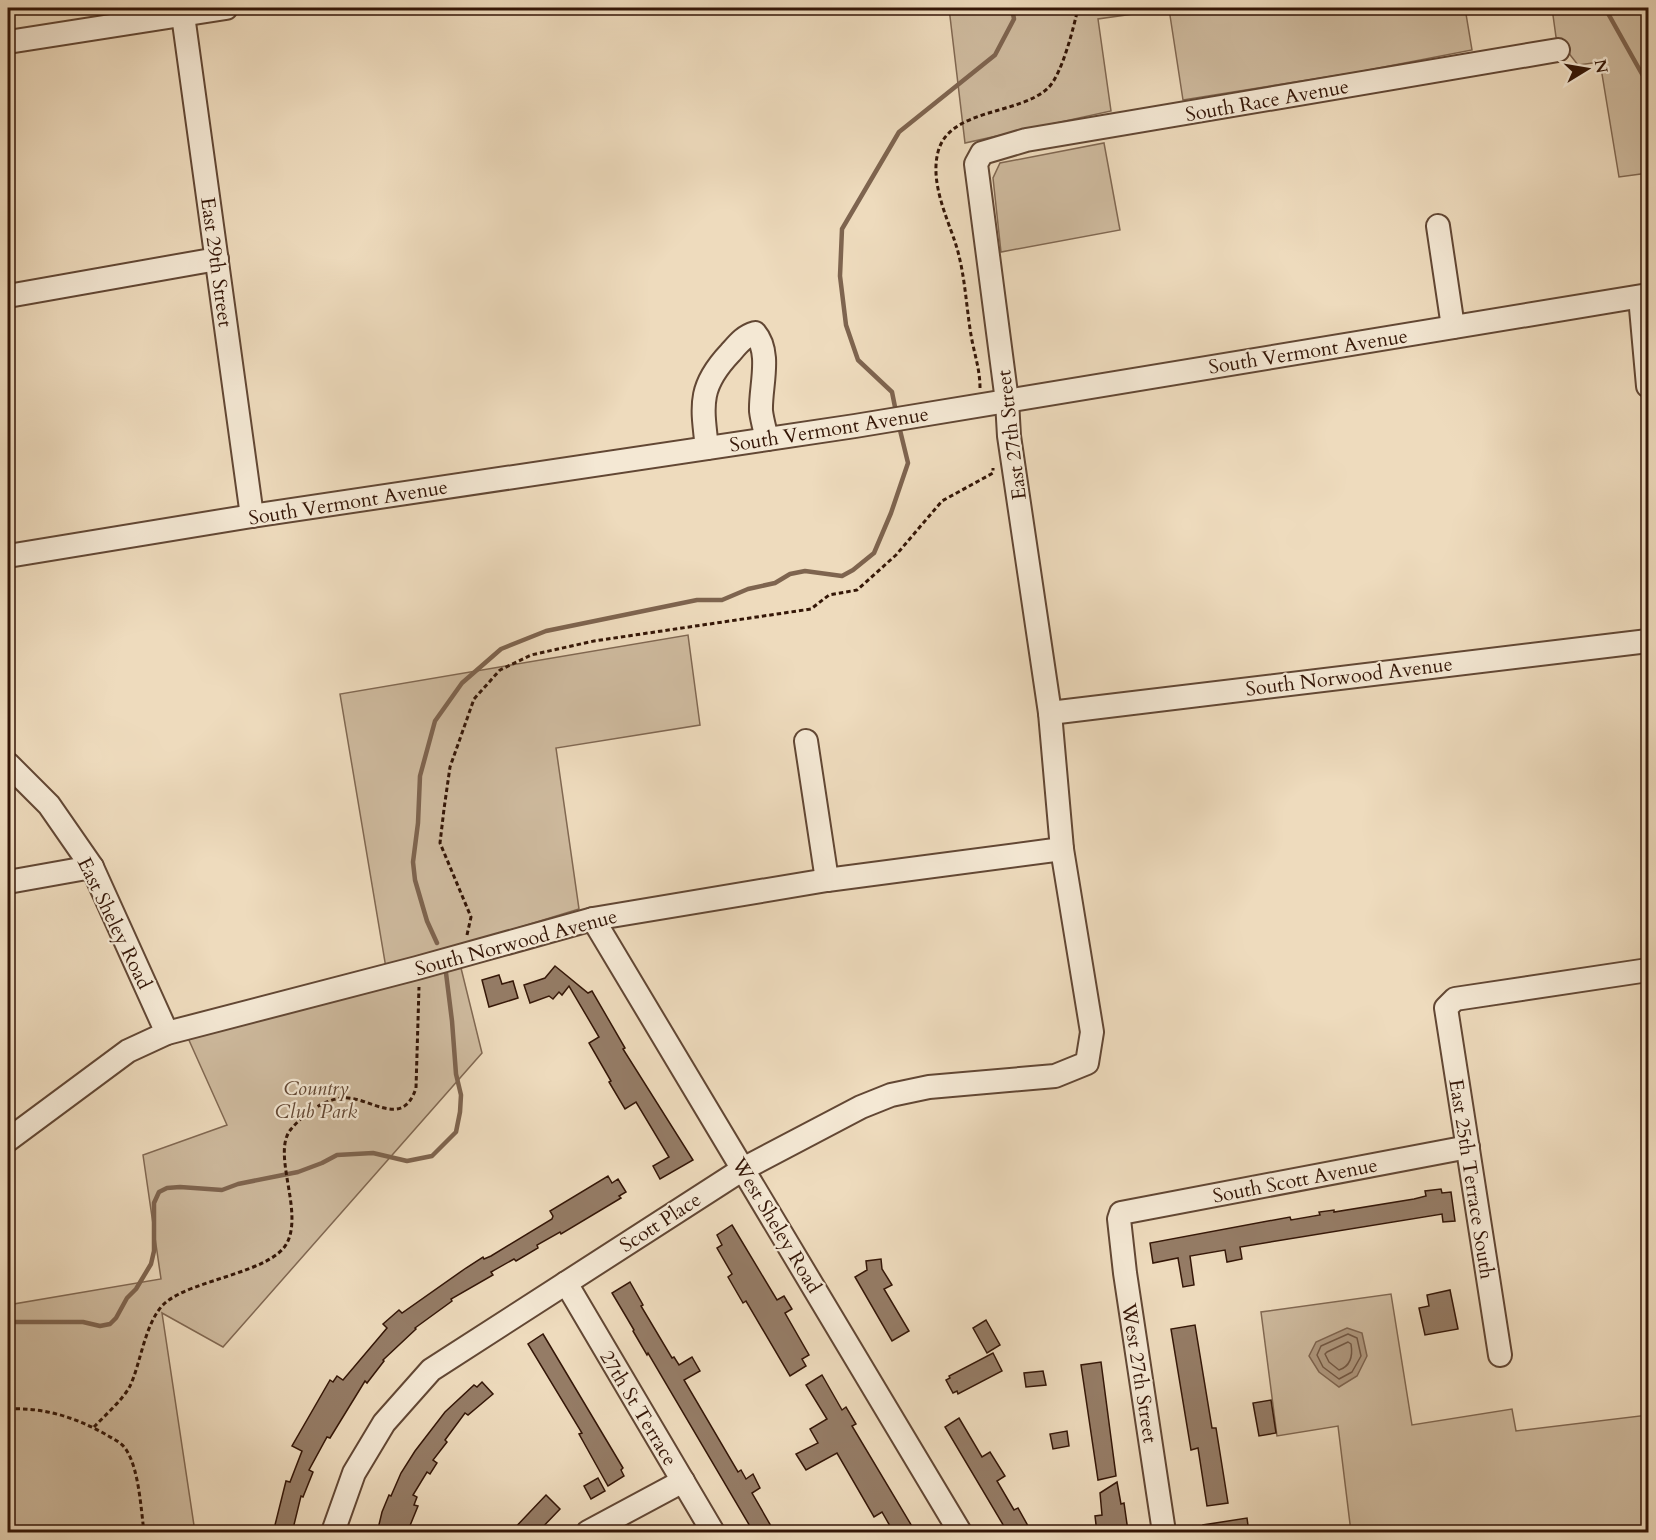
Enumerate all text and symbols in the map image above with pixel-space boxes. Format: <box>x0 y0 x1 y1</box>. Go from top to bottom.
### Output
north arrow <box>1557 39 1617 99</box>
text: N <box>1589 57 1613 75</box>
street label: South Race Avenue <box>1183 73 1351 128</box>
street label: East 29th Street <box>194 196 239 329</box>
street label: South Vermont Avenue <box>1207 322 1410 381</box>
street label: East 27th Street <box>990 368 1033 501</box>
street label: South Vermont Avenue <box>728 400 931 459</box>
street label: South Vermont Avenue <box>247 473 450 532</box>
street label: South Norwood Avenue <box>1244 650 1454 703</box>
street label: East Sheley Road <box>71 853 158 994</box>
street label: South Norwood Avenue <box>412 903 620 982</box>
park label: Country Club Park <box>275 1075 357 1125</box>
street label: East 25th Terrace South <box>1442 1077 1501 1281</box>
street label: South Scott Avenue <box>1210 1151 1380 1210</box>
street label: West Sheley Road <box>725 1152 828 1298</box>
street label: Scott Place <box>614 1186 706 1259</box>
street label: West 27th Street <box>1115 1300 1164 1445</box>
street label: 27th St Terrace <box>594 1346 684 1471</box>

